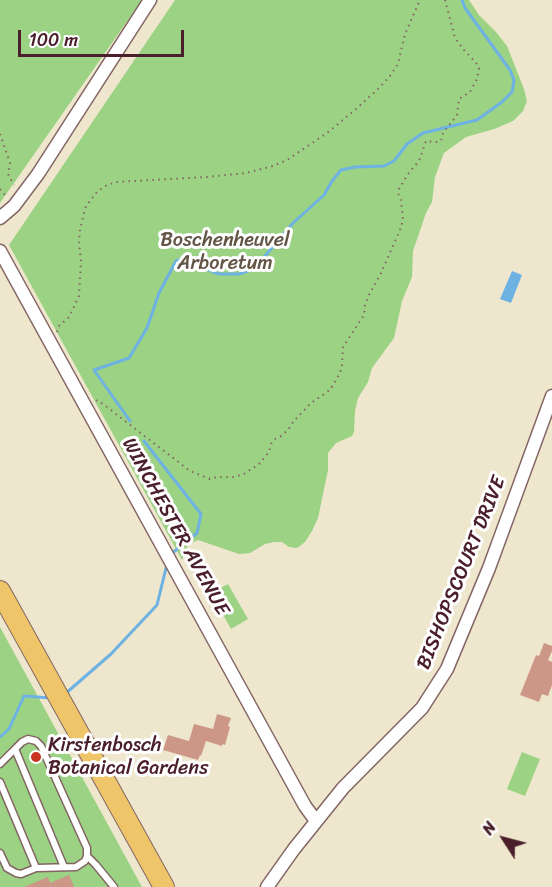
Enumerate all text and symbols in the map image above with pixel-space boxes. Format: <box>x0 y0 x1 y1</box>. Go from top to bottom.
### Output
scale bar <box>21 18 188 56</box>
text: 100 m <box>29 24 78 56</box>
park label: Boschenheuvel Arboretum <box>160 229 290 276</box>
street label: WINCHESTER AVENUE <box>116 434 234 620</box>
street label: BISHOPSCOURT DRIVE <box>412 473 512 673</box>
place label: Kirstenbosch Botanical Gardens <box>48 734 208 781</box>
marker: Kirstenbosch Botanical Gardens <box>29 750 43 764</box>
north arrow <box>474 809 534 869</box>
text: N <box>474 815 504 841</box>

